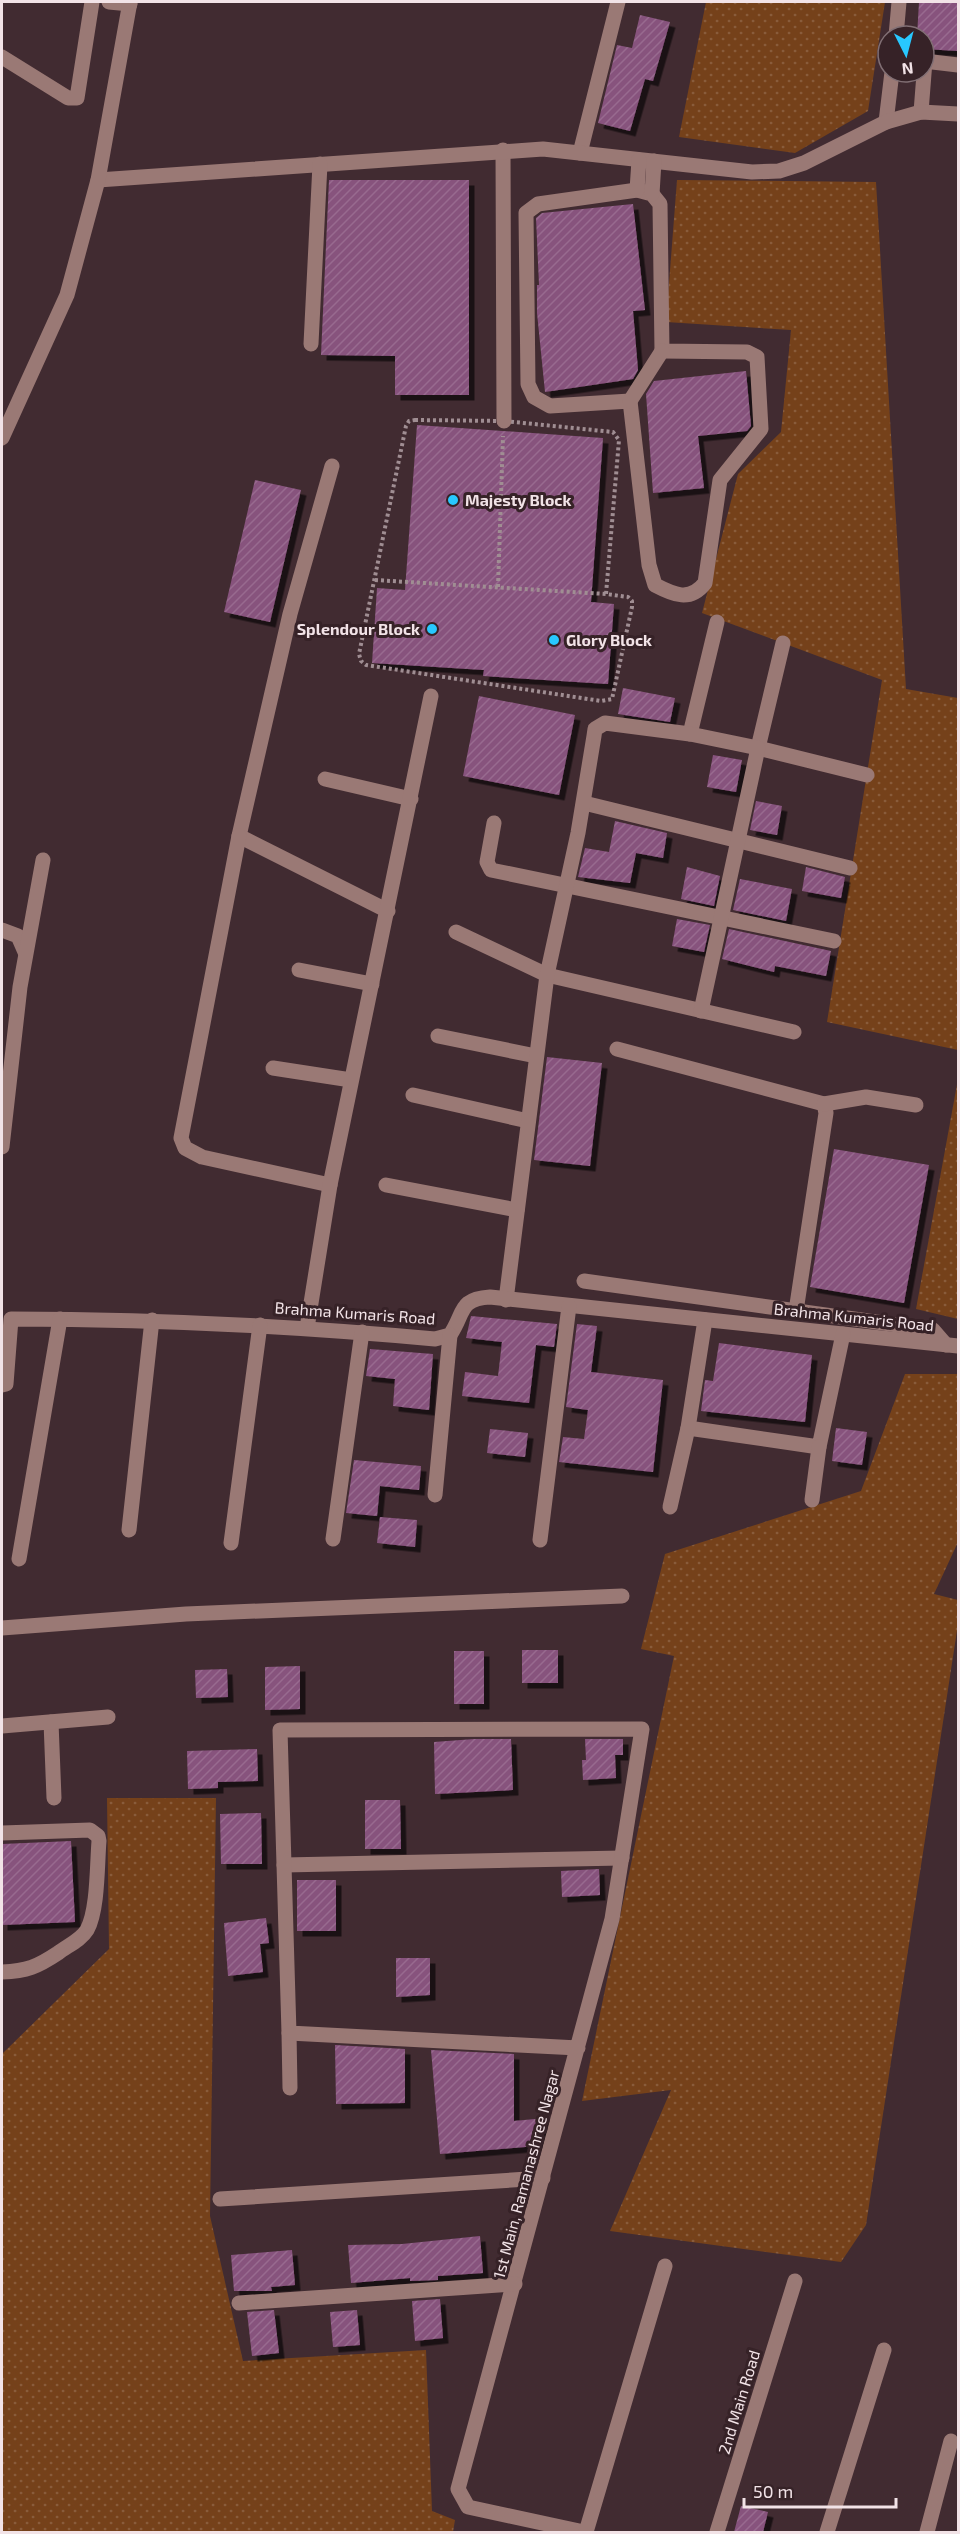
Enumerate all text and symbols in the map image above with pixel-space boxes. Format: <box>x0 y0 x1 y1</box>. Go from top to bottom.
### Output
north arrow <box>876 24 936 84</box>
text: N <box>901 59 914 79</box>
place label: Majesty Block <box>465 490 572 510</box>
marker: Majesty Block <box>446 493 460 507</box>
place label: Splendour Block <box>297 619 420 638</box>
marker: Splendour Block <box>425 622 439 636</box>
place label: Glory Block <box>566 630 652 650</box>
marker: Glory Block <box>547 633 561 647</box>
street label: Brahma Kumaris Road <box>274 1297 436 1328</box>
street label: Brahma Kumaris Road <box>773 1299 935 1334</box>
street label: 1st Main, Ramanashree Nagar <box>488 2067 563 2280</box>
street label: 2nd Main Road <box>714 2348 763 2456</box>
scale bar <box>744 2471 896 2509</box>
text: 50 m <box>753 2480 793 2502</box>

